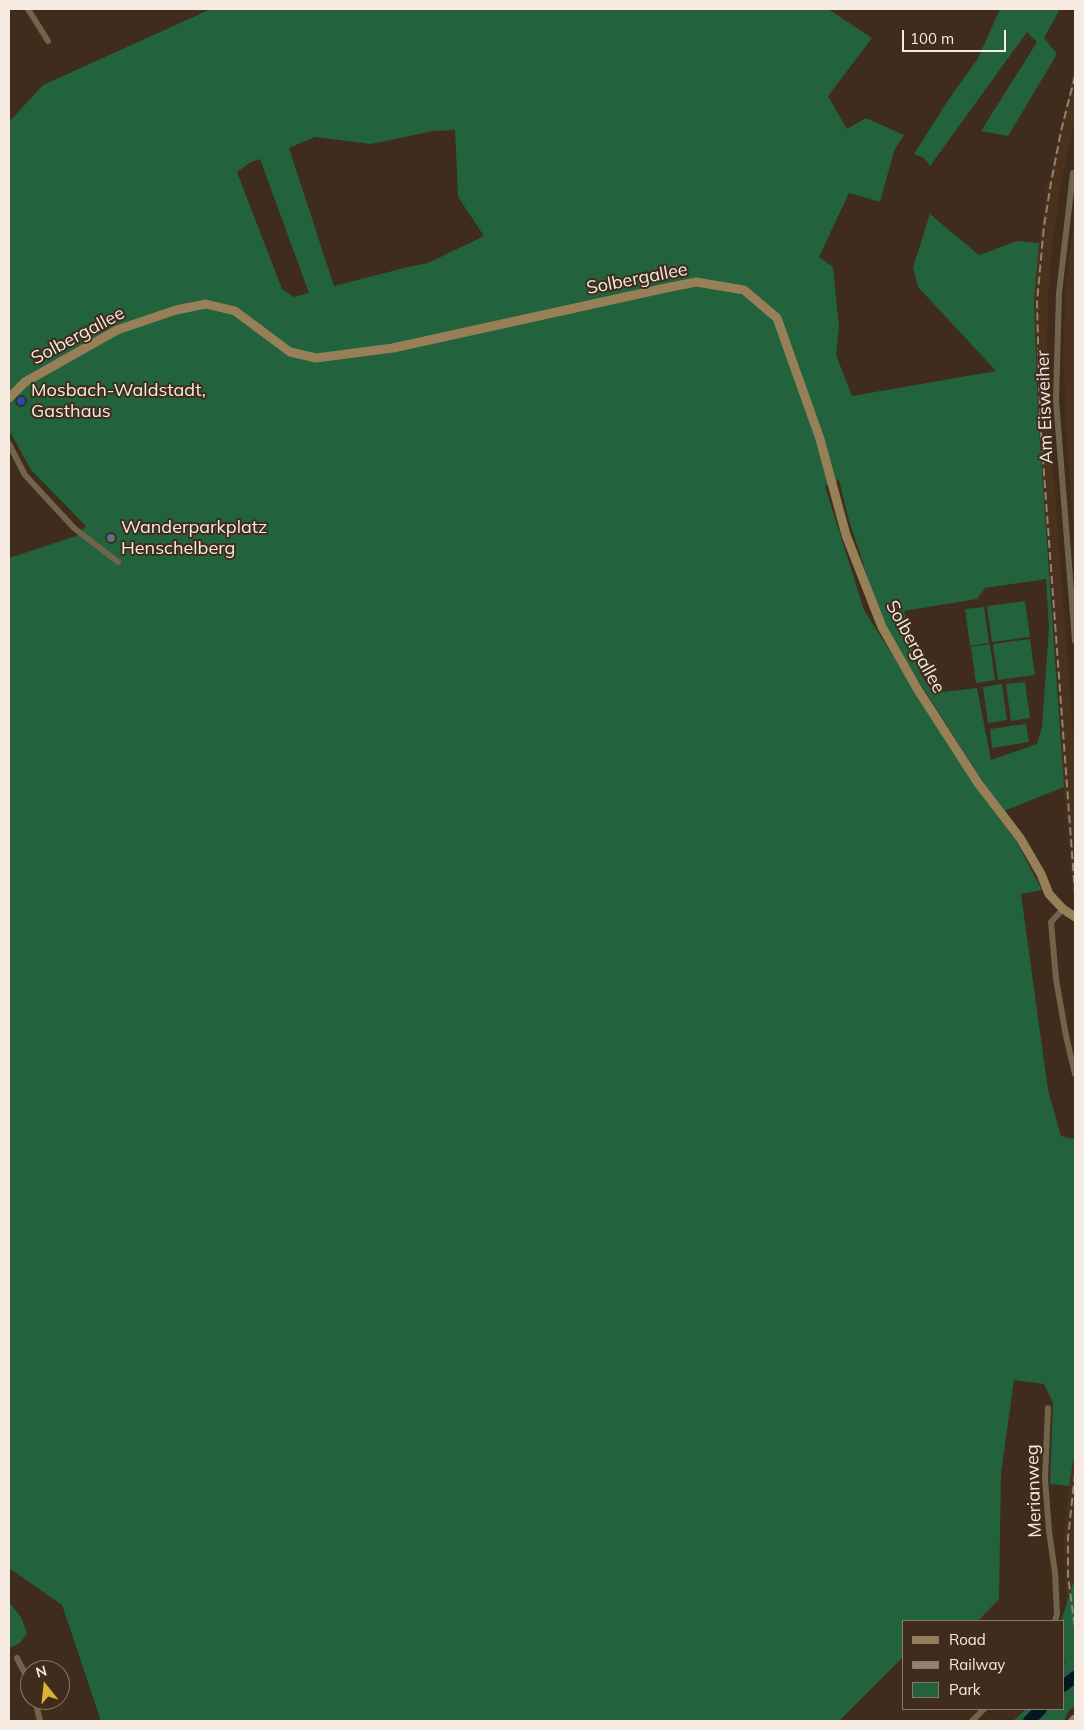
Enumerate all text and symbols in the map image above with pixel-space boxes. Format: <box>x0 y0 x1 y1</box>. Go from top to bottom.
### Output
scale bar <box>904 20 1008 52</box>
text: 100 m <box>910 29 954 48</box>
street label: Solbergallee <box>585 259 689 299</box>
street label: Solbergallee <box>28 302 128 370</box>
street label: Am Eisweiher <box>1032 350 1058 464</box>
place label: Mosbach-Waldstadt, Gasthaus <box>31 380 206 422</box>
marker: Mosbach-Waldstadt, Gasthaus <box>15 395 27 407</box>
place label: Wanderparkplatz Henschelberg <box>121 517 267 560</box>
marker: Wanderparkplatz Henschelberg <box>105 532 117 544</box>
street label: Solbergallee <box>881 597 949 697</box>
street label: Merianweg <box>1022 1444 1046 1538</box>
legend <box>902 1620 1064 1710</box>
text: Road <box>949 1630 986 1649</box>
text: Railway <box>949 1655 1005 1674</box>
north arrow <box>20 1660 70 1710</box>
text: N <box>34 1661 49 1682</box>
text: Park <box>949 1680 981 1699</box>

